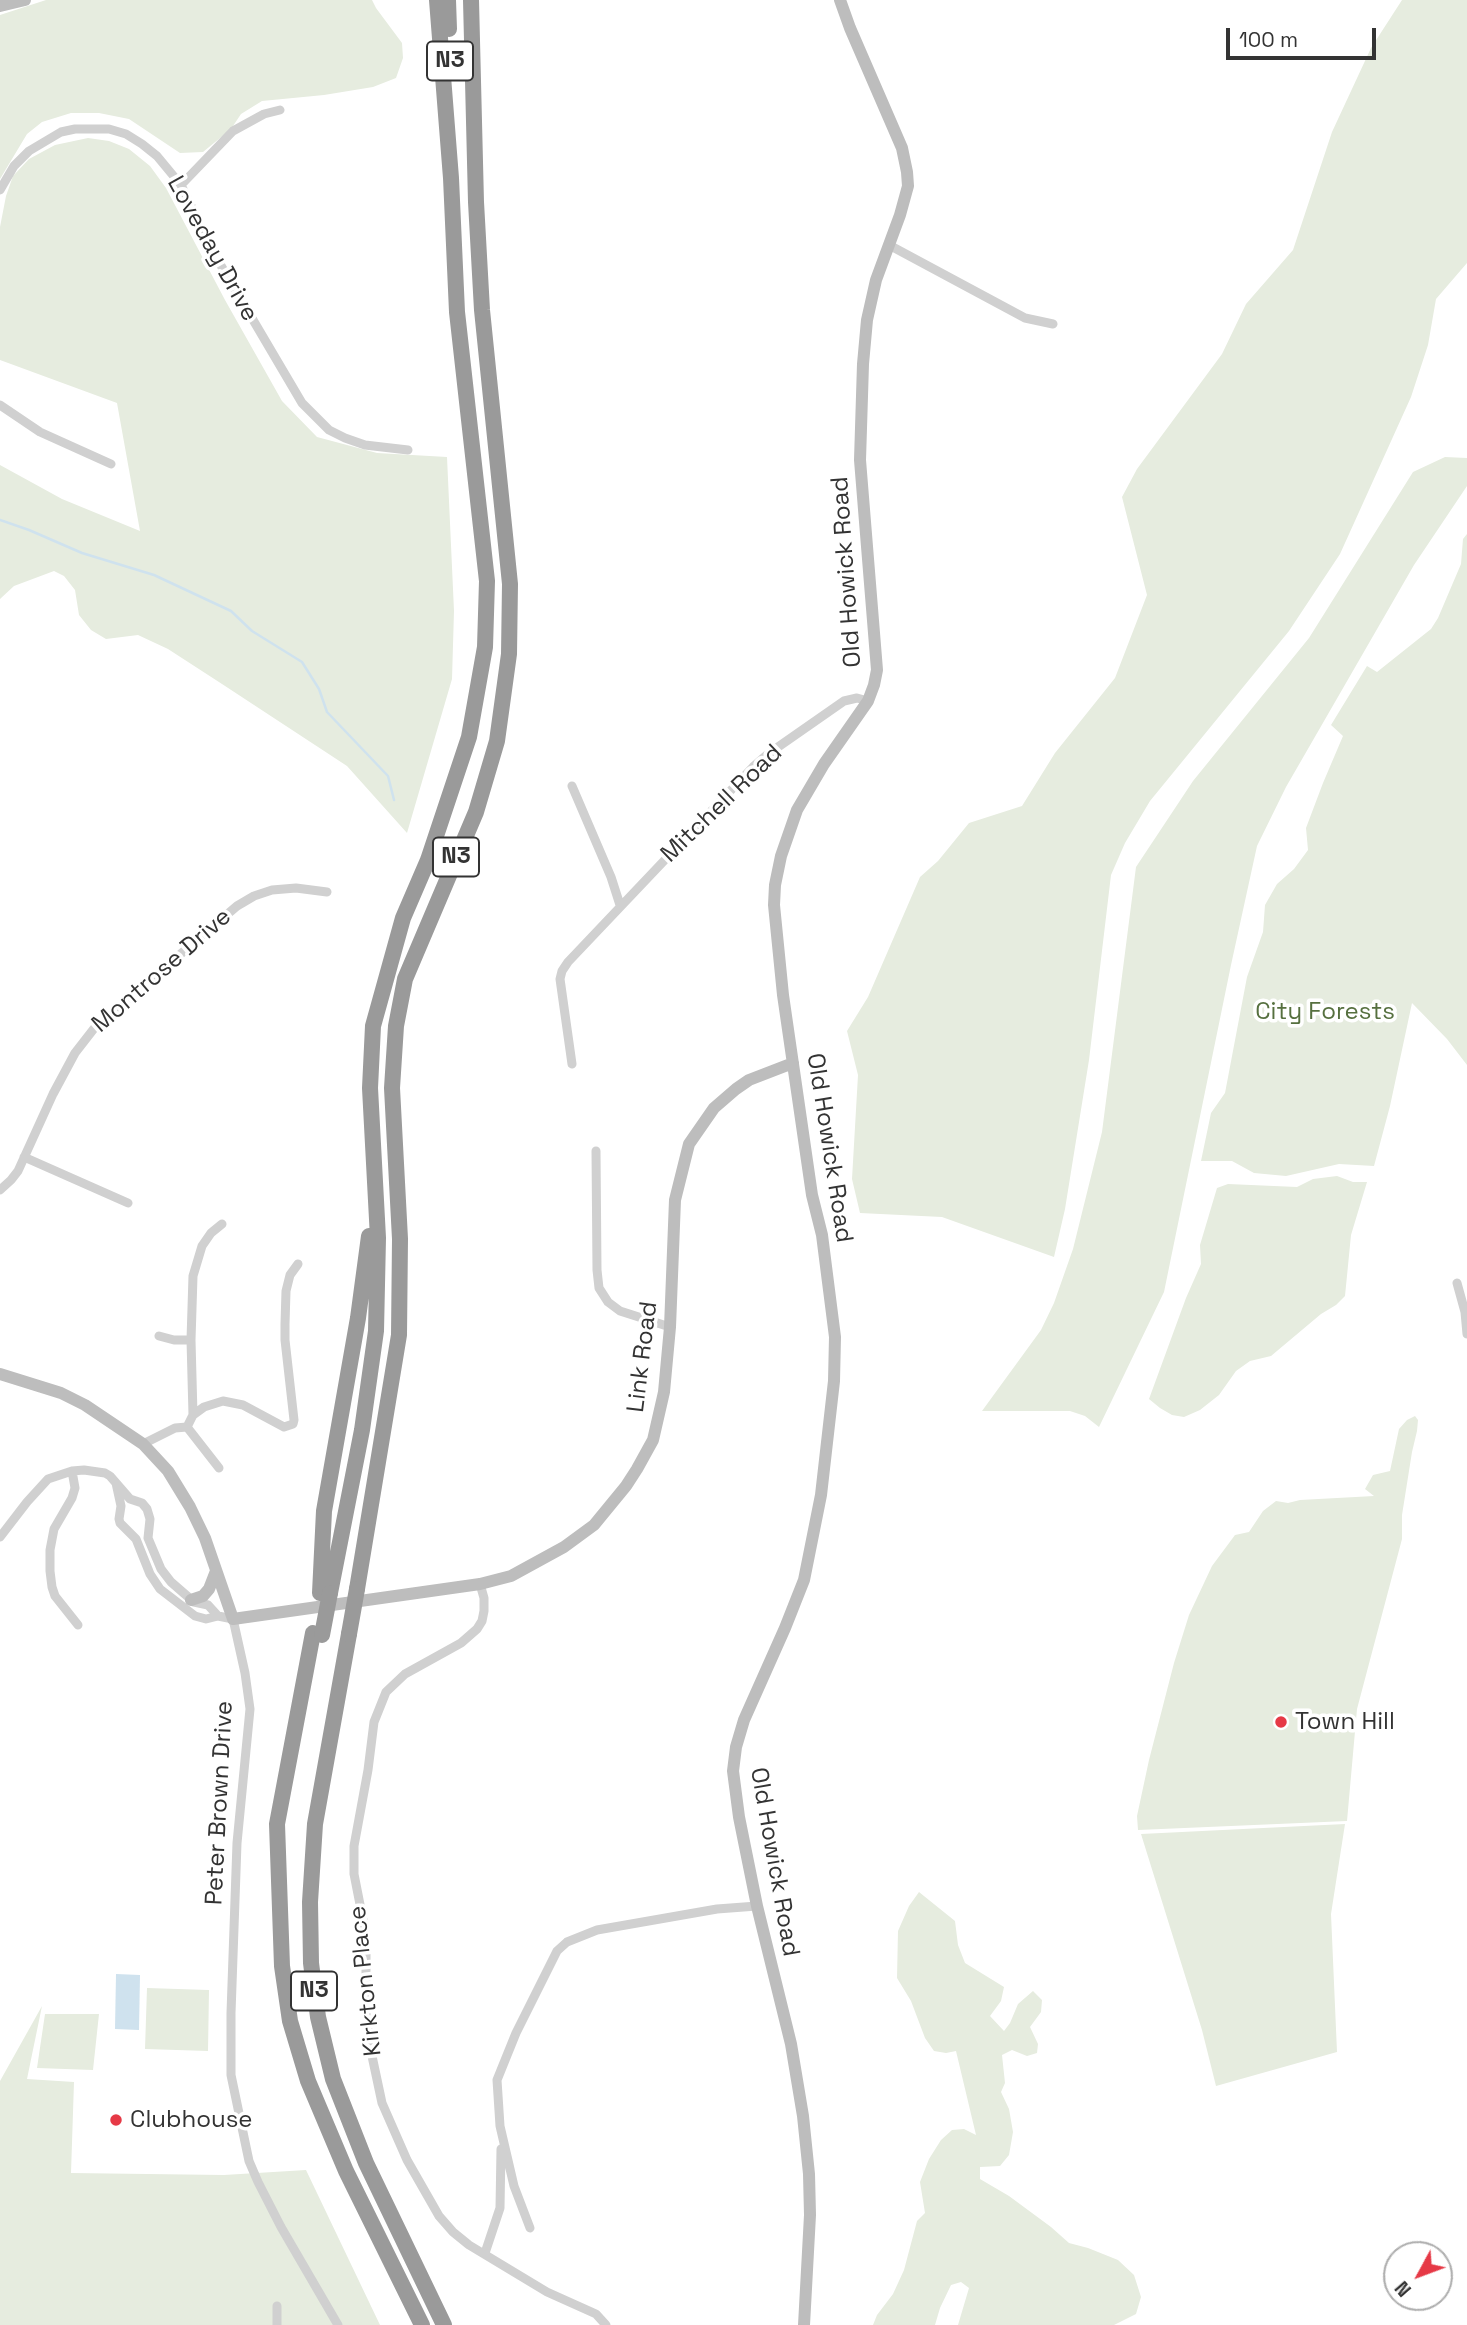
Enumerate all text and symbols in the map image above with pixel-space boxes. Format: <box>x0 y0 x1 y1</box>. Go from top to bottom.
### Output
scale bar <box>1229 14 1380 58</box>
text: 100 m <box>1239 26 1298 53</box>
road number: N3 <box>427 41 473 80</box>
street label: Loveday Drive <box>160 171 264 327</box>
street label: Old Howick Road <box>826 476 868 668</box>
street label: Mitchell Road <box>655 739 789 869</box>
road number: N3 <box>433 838 479 876</box>
street label: Montrose Drive <box>87 903 237 1039</box>
park label: City Forests <box>1255 998 1395 1026</box>
street label: Old Howick Road <box>800 1051 858 1245</box>
street label: Link Road <box>622 1300 664 1414</box>
street label: Peter Brown Drive <box>200 1700 240 1906</box>
place label: Town Hill <box>1295 1708 1395 1736</box>
marker: Town Hill <box>1273 1714 1289 1730</box>
street label: Old Howick Road <box>743 1765 805 1959</box>
street label: Kirkton Place <box>344 1904 388 2058</box>
road number: N3 <box>291 1972 337 2010</box>
place label: Clubhouse <box>130 2106 253 2134</box>
marker: Clubhouse <box>108 2112 124 2128</box>
north arrow <box>1383 2241 1453 2311</box>
text: N <box>1390 2276 1417 2302</box>

